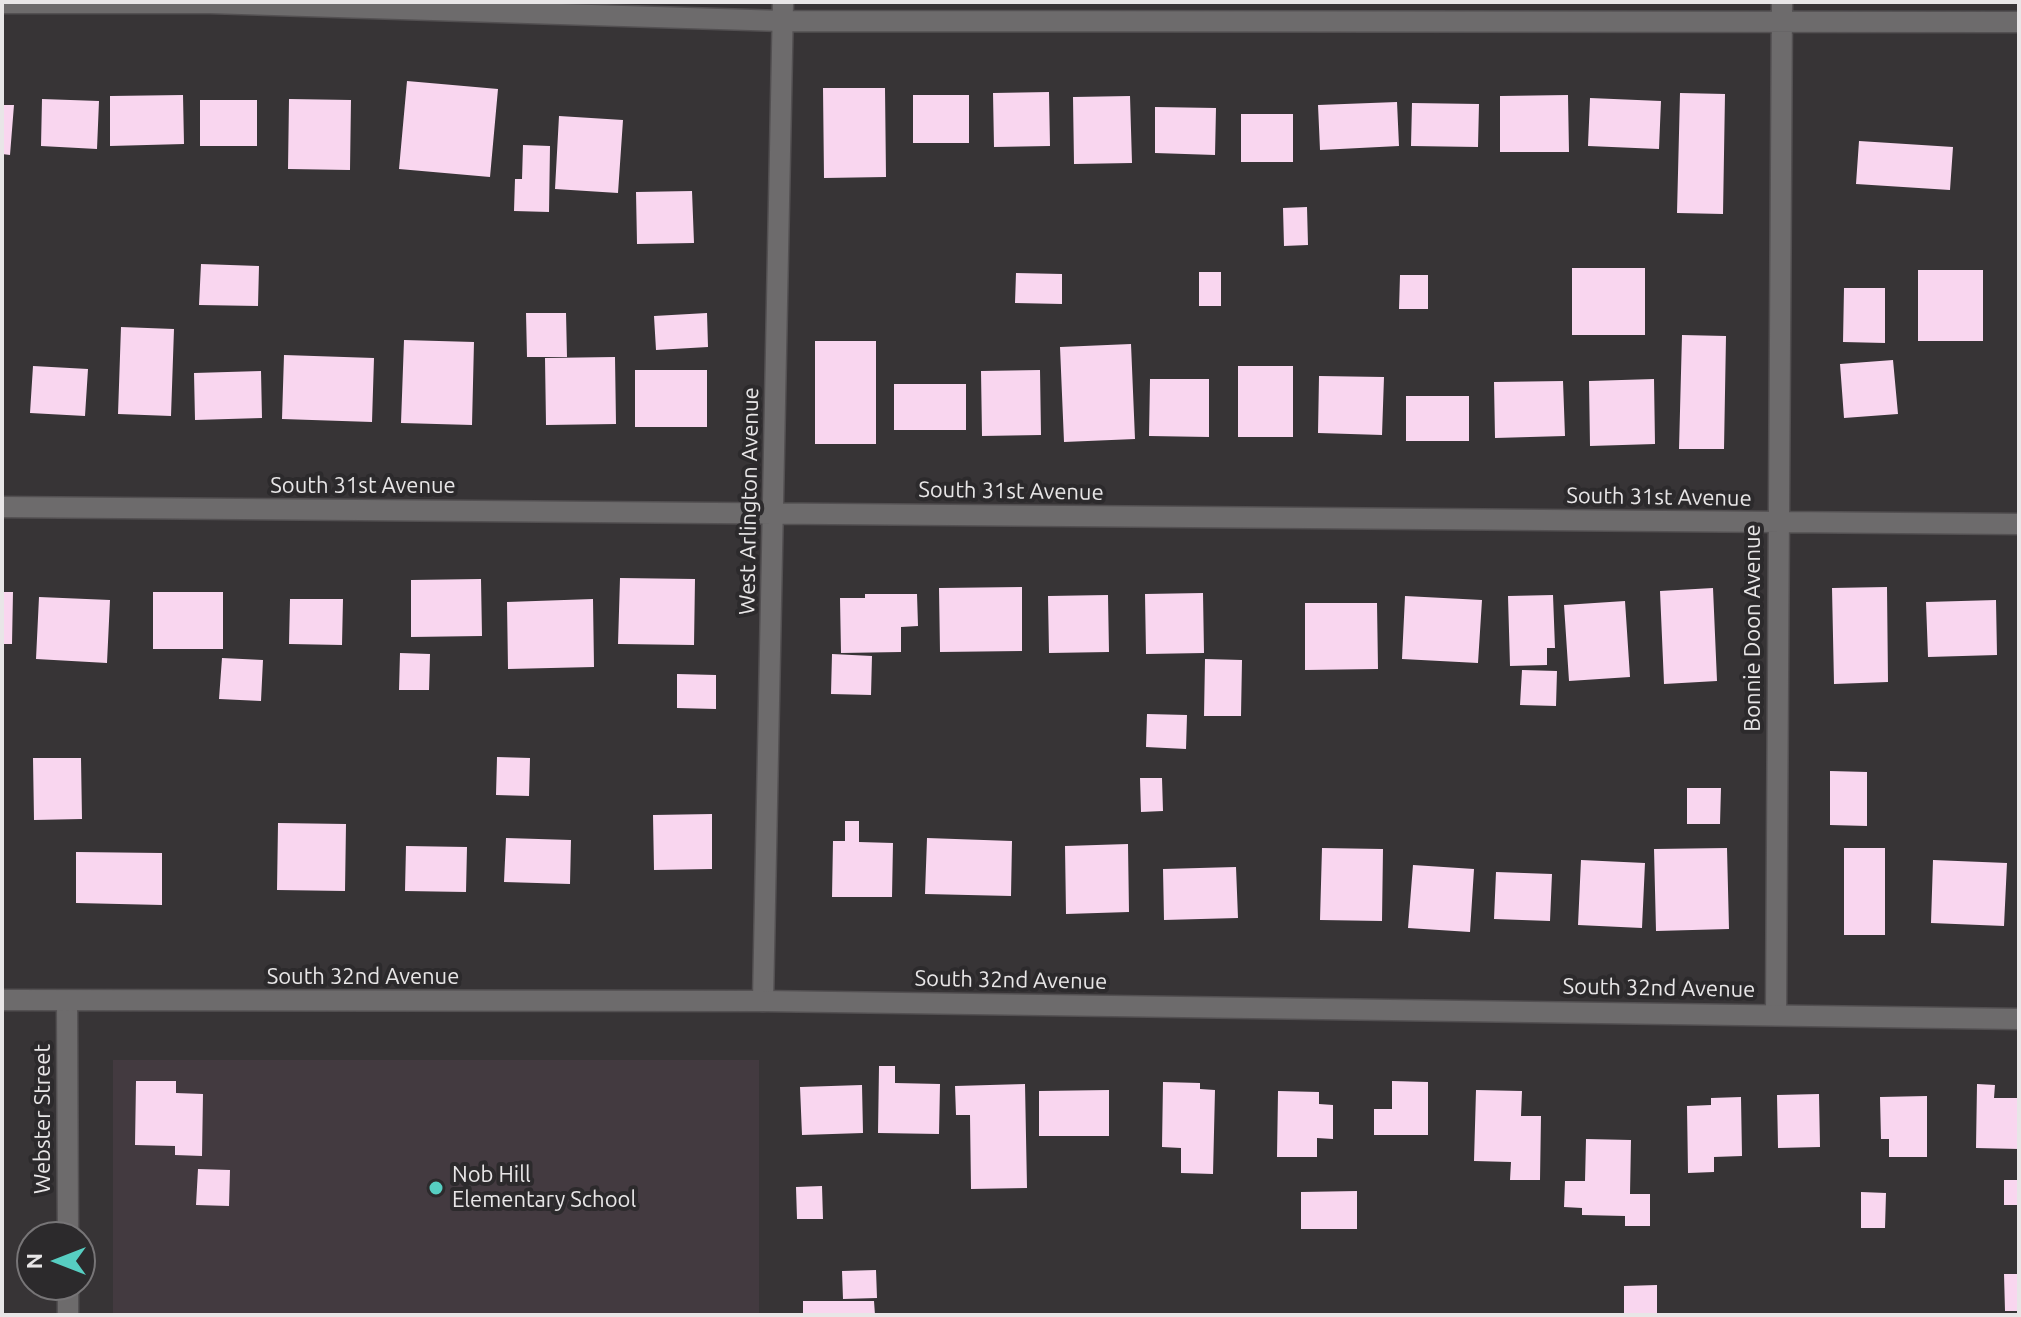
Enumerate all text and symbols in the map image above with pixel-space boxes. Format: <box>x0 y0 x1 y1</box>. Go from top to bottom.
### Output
street label: West Arlington Avenue <box>734 387 764 615</box>
street label: South 31st Avenue <box>270 473 456 499</box>
street label: South 31st Avenue <box>918 476 1104 506</box>
street label: South 31st Avenue <box>1566 482 1752 512</box>
street label: Bonnie Doon Avenue <box>1740 524 1766 732</box>
street label: South 32nd Avenue <box>267 964 459 990</box>
street label: South 32nd Avenue <box>914 965 1108 995</box>
street label: South 32nd Avenue <box>1562 973 1756 1003</box>
street label: Webster Street <box>30 1044 56 1194</box>
place label: Nob Hill Elementary School <box>452 1162 636 1214</box>
marker: Nob Hill Elementary School <box>427 1179 445 1197</box>
north arrow <box>16 1221 96 1301</box>
text: N <box>21 1253 46 1269</box>

